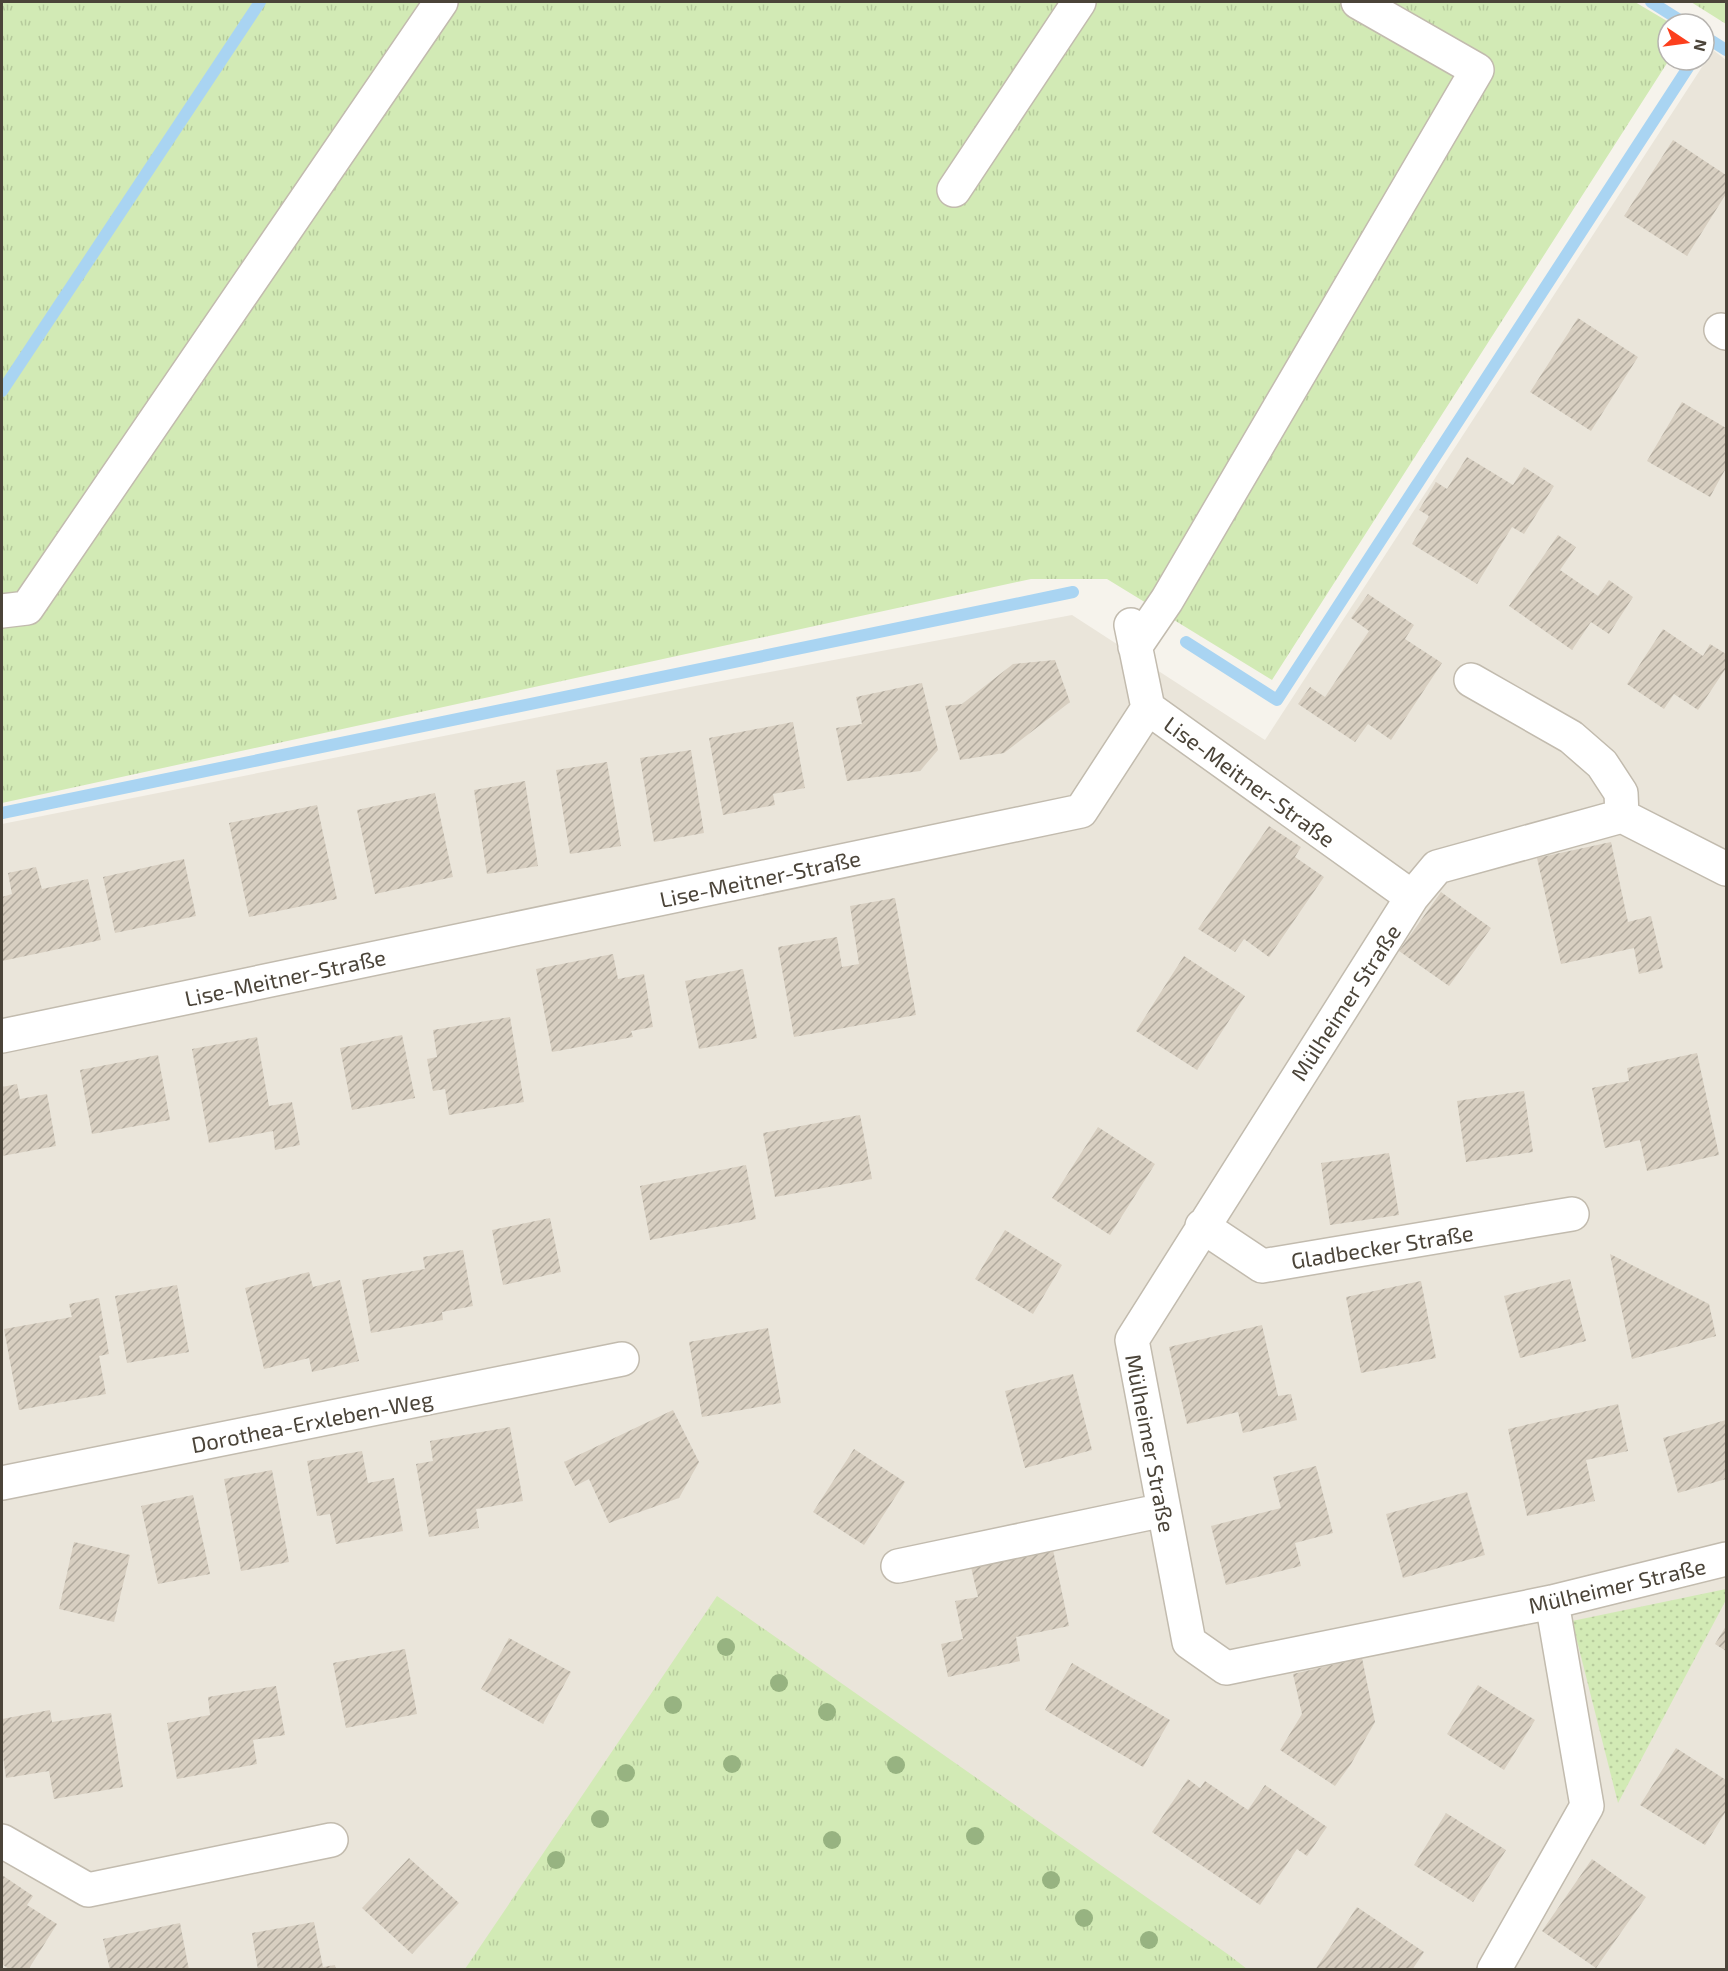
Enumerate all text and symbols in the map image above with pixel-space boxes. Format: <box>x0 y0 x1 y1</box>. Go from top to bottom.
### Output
north arrow <box>1656 12 1716 72</box>
text: N <box>1691 38 1712 53</box>
street label: Lise-Meitner-Straße <box>1160 710 1340 852</box>
street label: Lise-Meitner-Straße <box>657 844 863 912</box>
street label: Mülheimer Straße <box>1285 919 1405 1085</box>
street label: Lise-Meitner-Straße <box>182 943 388 1011</box>
street label: Gladbecker Straße <box>1289 1219 1475 1273</box>
street label: Mülheimer Straße <box>1121 1352 1181 1534</box>
street label: Dorothea-Erxleben-Weg <box>189 1385 435 1457</box>
street label: Mülheimer Straße <box>1526 1552 1708 1618</box>

